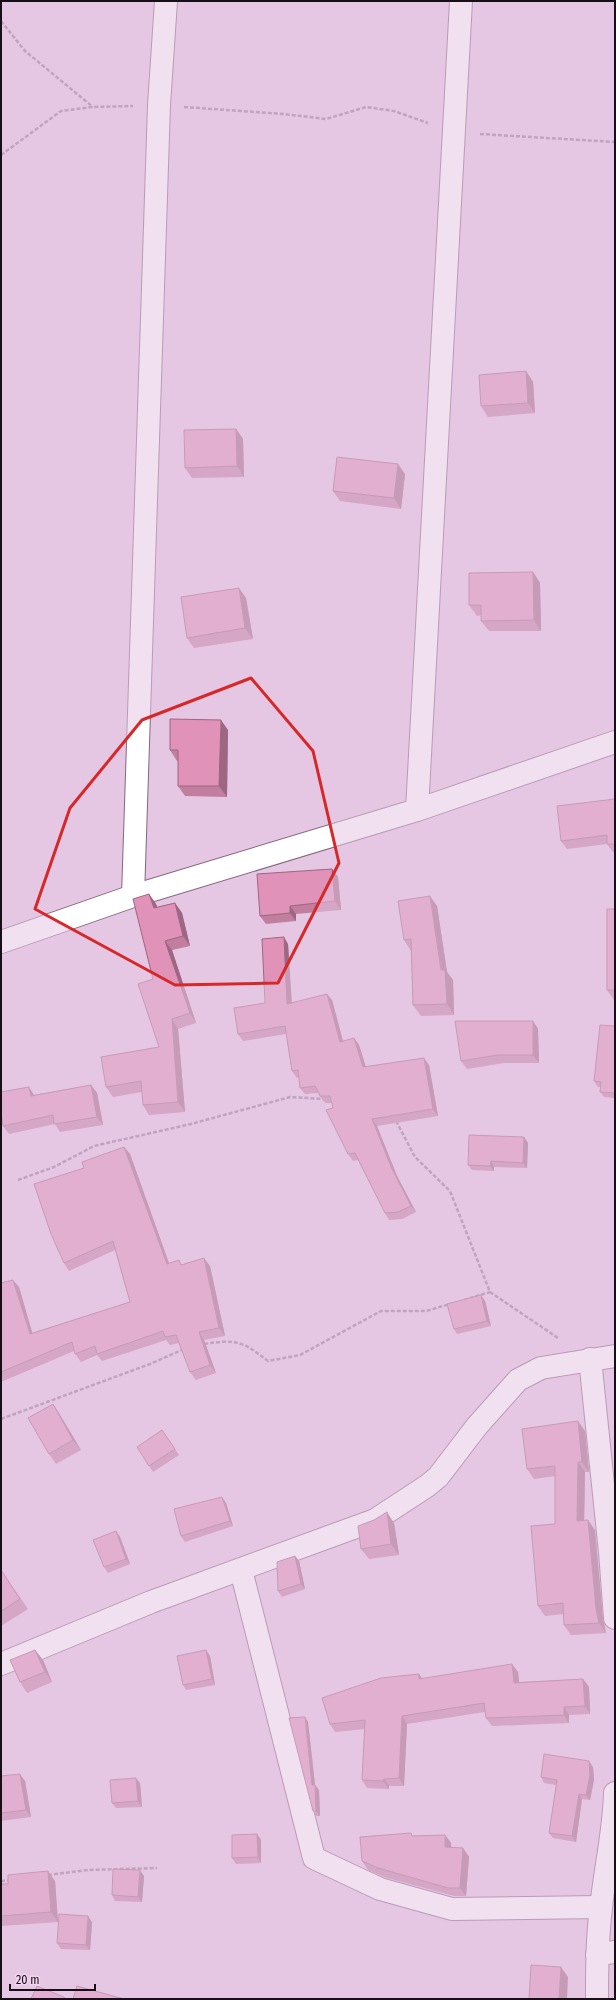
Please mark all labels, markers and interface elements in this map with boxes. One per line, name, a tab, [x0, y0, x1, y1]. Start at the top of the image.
scale bar	[10, 1966, 95, 1992]
text: 20 m	[16, 1973, 40, 1987]

